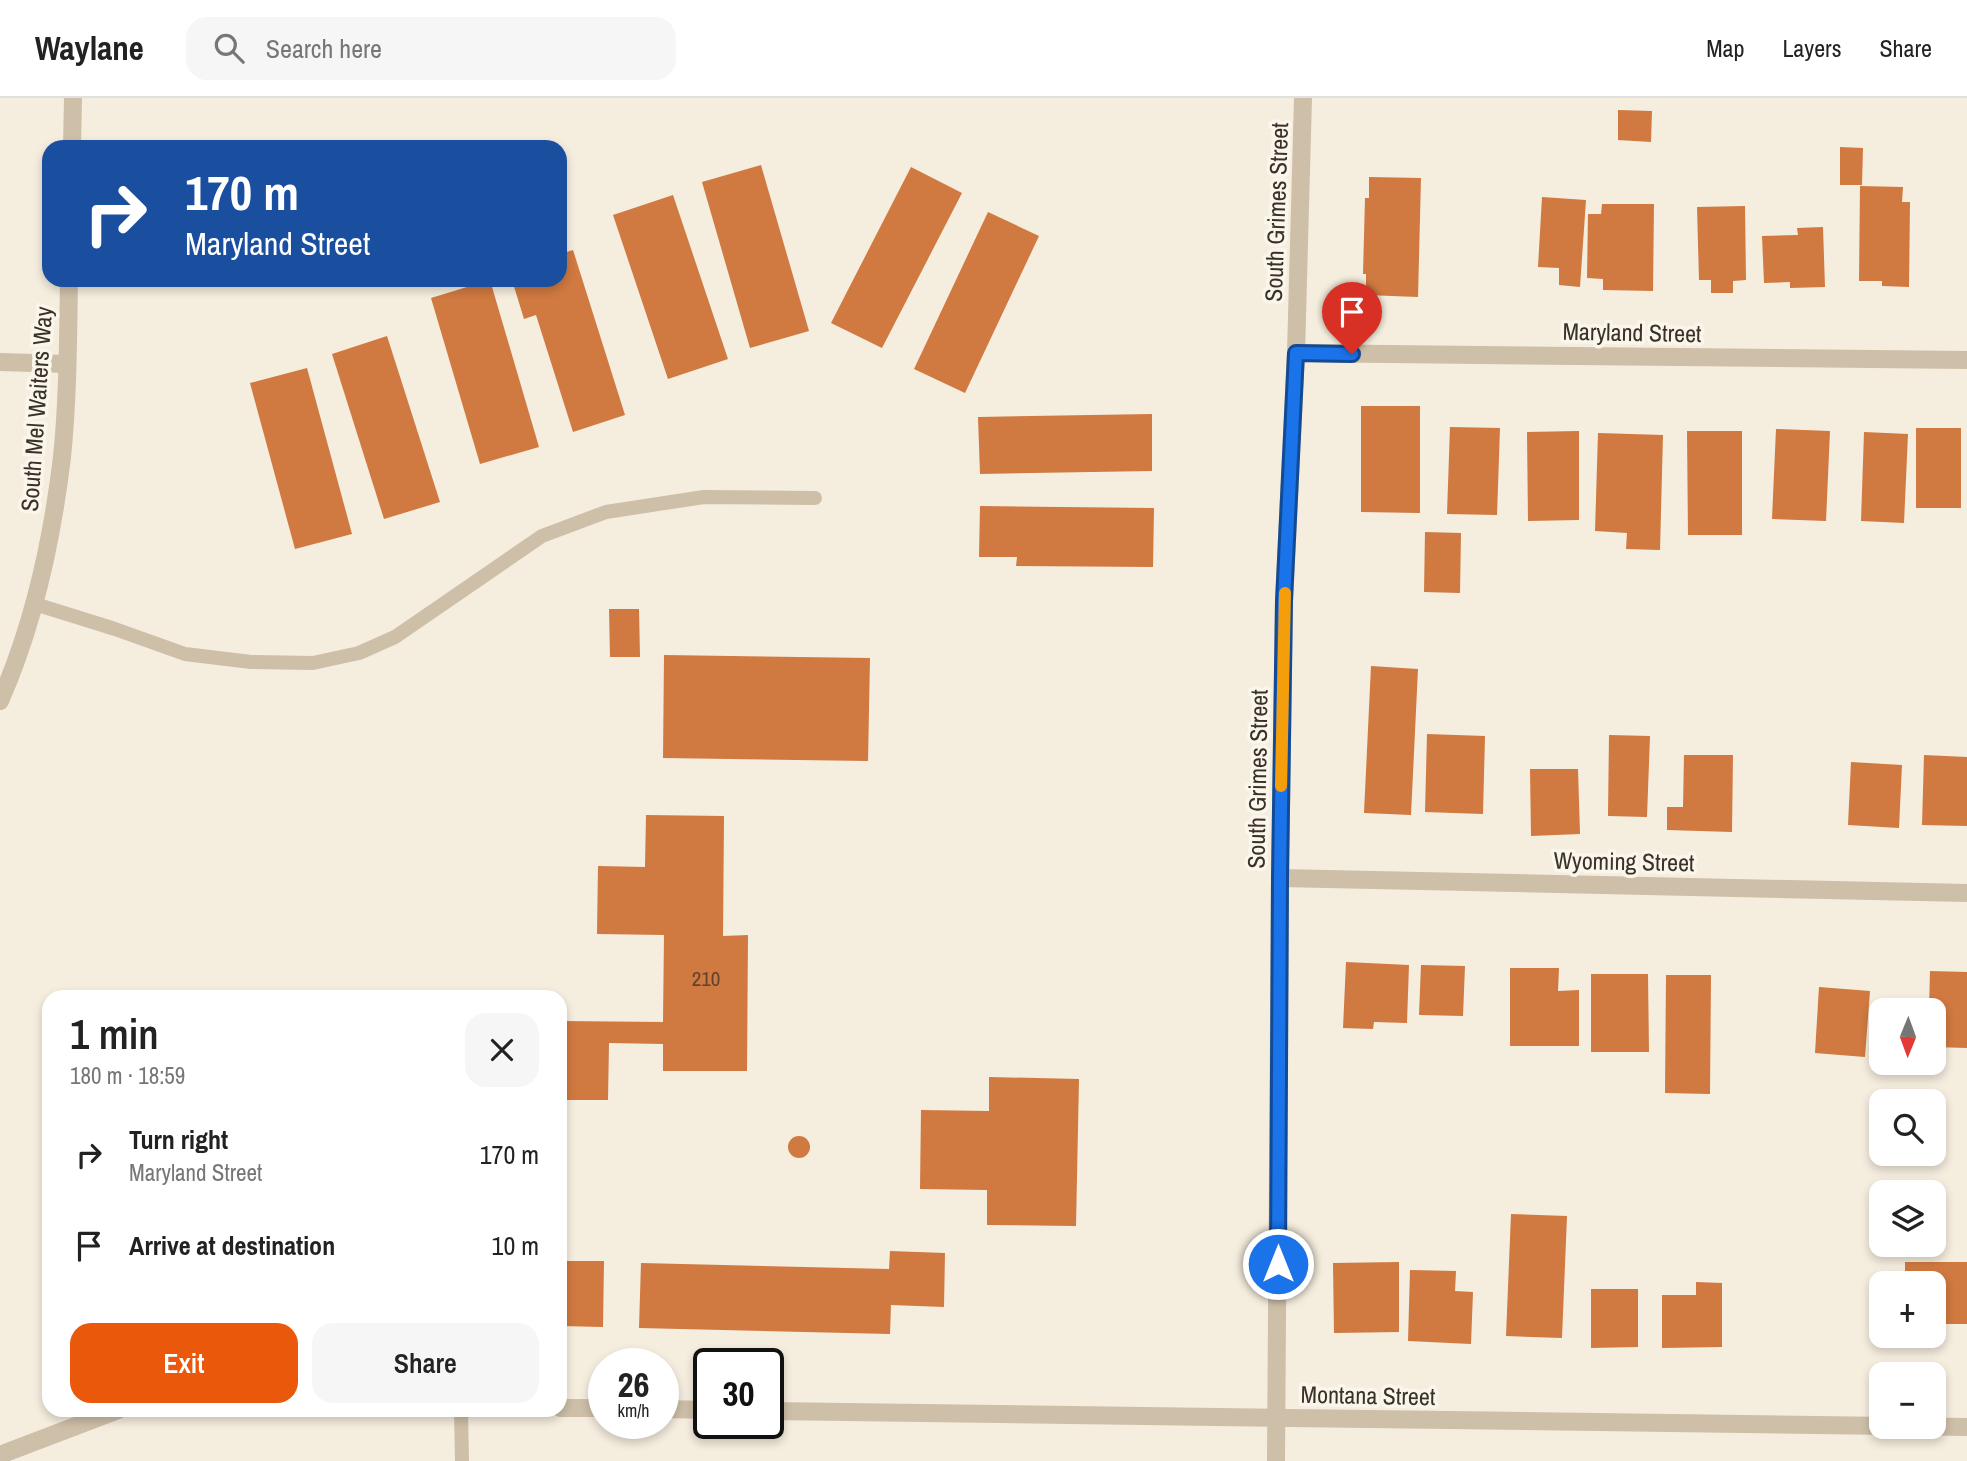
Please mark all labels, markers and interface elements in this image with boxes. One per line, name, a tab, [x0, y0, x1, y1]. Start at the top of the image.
search box	[186, 17, 676, 80]
text: Waylane	[35, 26, 144, 70]
icon: search	[210, 29, 248, 67]
text: Search here	[266, 31, 382, 66]
text: Map	[1706, 32, 1744, 64]
text: Layers	[1782, 32, 1841, 64]
text: Share	[1879, 32, 1932, 64]
street label: South Grimes Street	[1257, 121, 1295, 302]
text: 170 m	[185, 159, 299, 225]
icon: right	[70, 168, 161, 259]
text: Maryland Street	[185, 222, 370, 265]
pin	[1322, 282, 1382, 354]
icon: arrive	[1333, 293, 1371, 331]
street label: South Mel Waiters Way	[13, 305, 59, 513]
street label: Maryland Street	[1562, 315, 1702, 349]
street label: South Grimes Street	[1239, 689, 1275, 869]
street label: Wyoming Street	[1553, 844, 1695, 878]
house number: 210	[692, 964, 720, 993]
north arrow	[1869, 998, 1946, 1074]
map controls	[1869, 998, 1946, 1439]
text: 1 min	[70, 1006, 159, 1062]
button: close	[465, 1013, 539, 1087]
text: 180 m · 18:59	[70, 1060, 185, 1091]
button: search	[1869, 1089, 1946, 1166]
text: Turn right	[129, 1122, 228, 1157]
icon: right	[70, 1136, 108, 1174]
text: 170 m	[480, 1137, 539, 1172]
text: Maryland Street	[129, 1157, 262, 1188]
button: layers	[1869, 1180, 1946, 1257]
icon: arrive	[70, 1227, 108, 1265]
position arrow	[1241, 1227, 1315, 1301]
text: Arrive at destination	[129, 1228, 335, 1263]
text: 10 m	[492, 1228, 539, 1263]
button: +	[1869, 1271, 1946, 1348]
button: Exit	[70, 1323, 298, 1403]
button: Share	[312, 1323, 539, 1403]
speed limit sign: 30	[693, 1348, 784, 1439]
text: 26	[618, 1361, 649, 1408]
button: −	[1869, 1362, 1946, 1439]
street label: Montana Street	[1300, 1378, 1436, 1412]
text: km/h	[618, 1398, 650, 1423]

